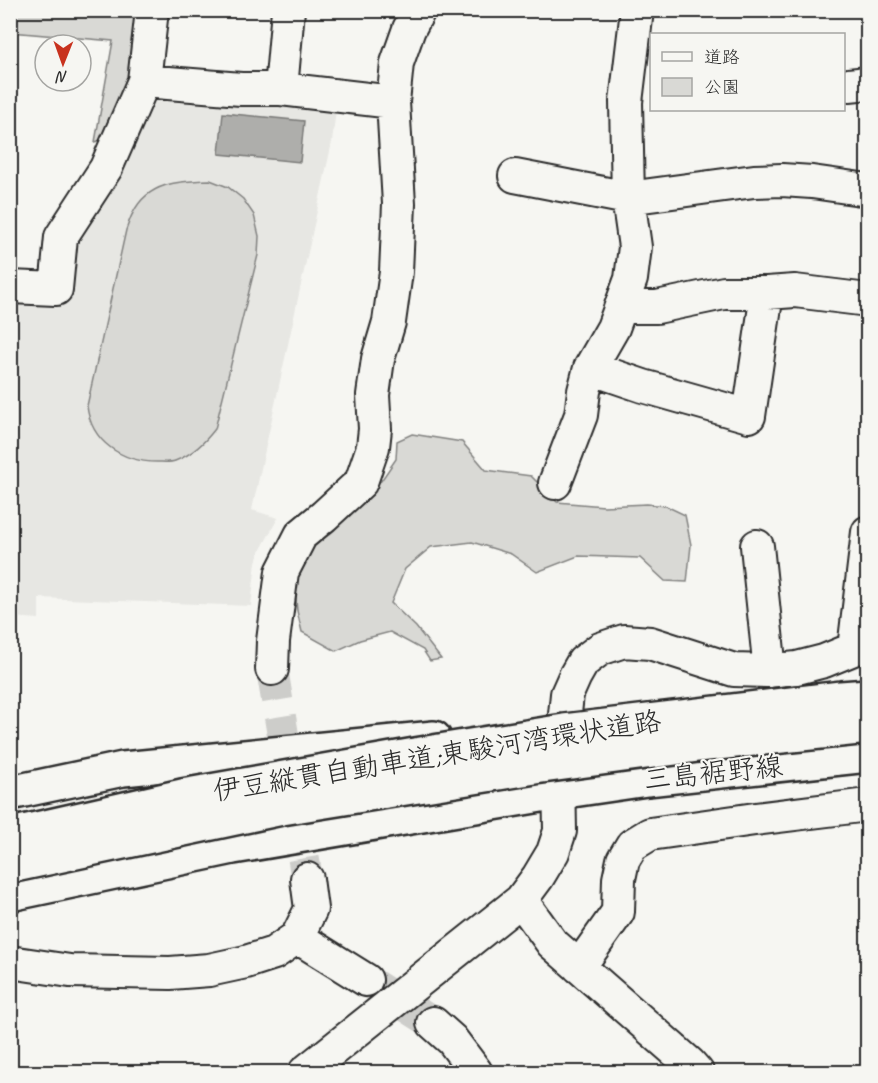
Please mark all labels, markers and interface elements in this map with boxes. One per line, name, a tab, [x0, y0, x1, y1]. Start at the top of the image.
north arrow	[33, 33, 93, 93]
legend	[650, 33, 845, 111]
text: 道路	[704, 46, 740, 68]
text: N	[55, 67, 68, 87]
text: 公園	[704, 76, 740, 98]
street label: 伊豆縦貫自動車道;東駿河湾環状道路	[210, 703, 664, 808]
street label: 三島裾野線	[642, 748, 785, 797]

